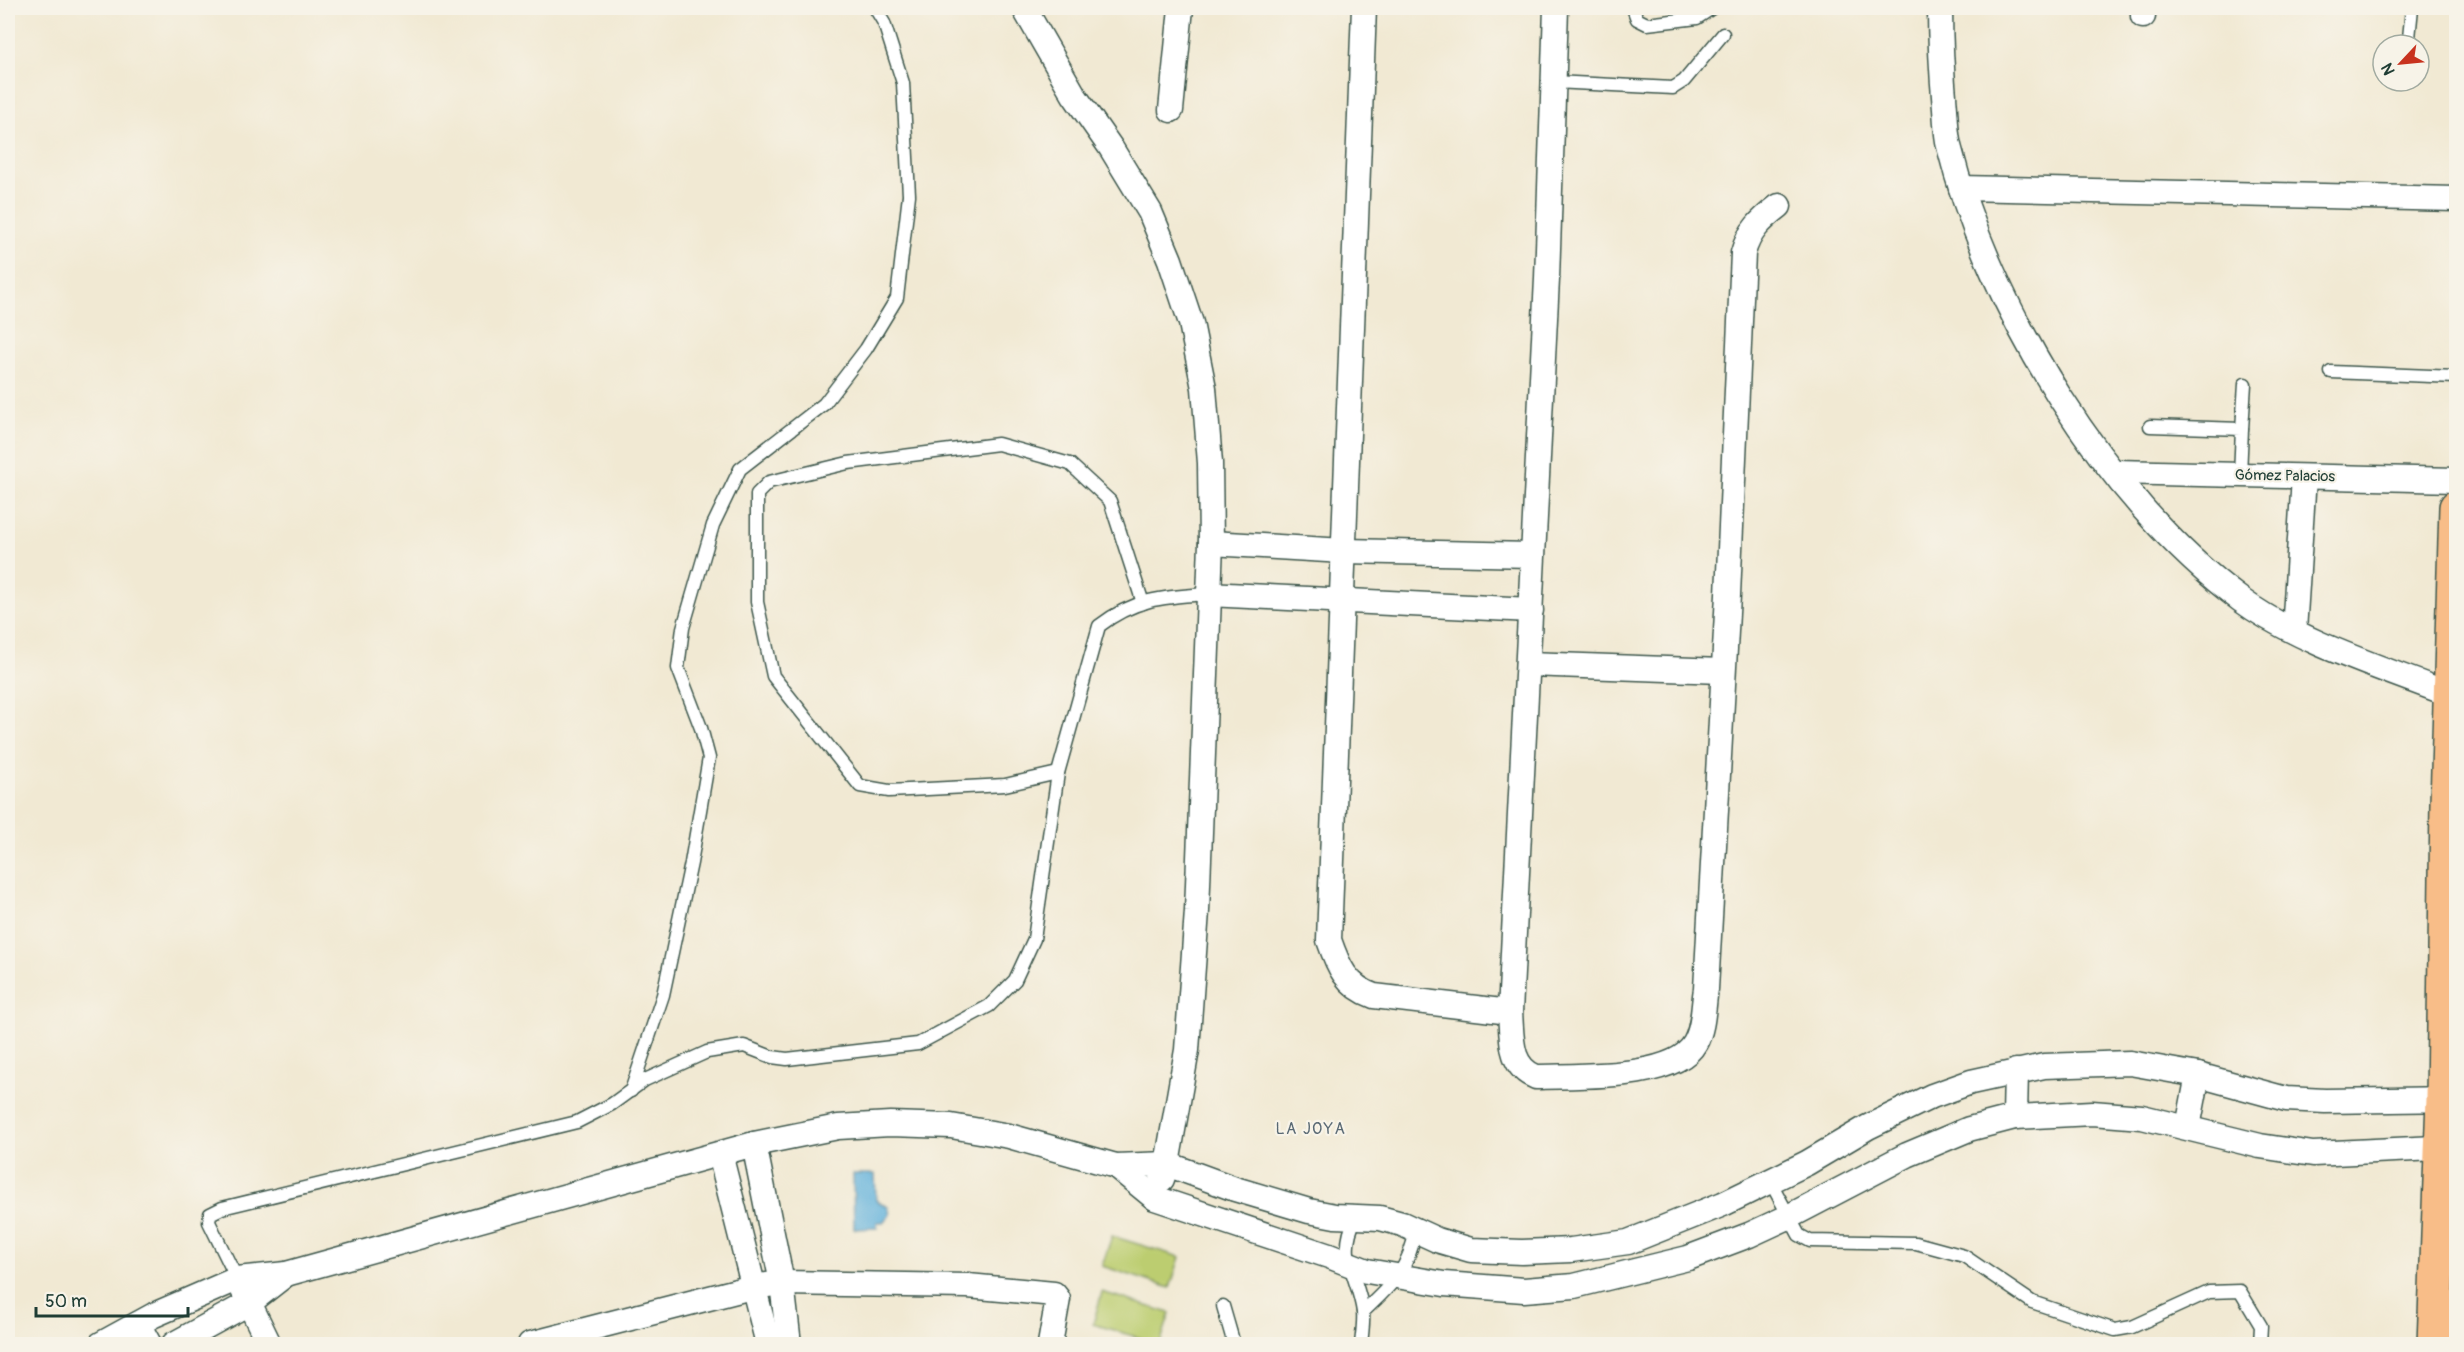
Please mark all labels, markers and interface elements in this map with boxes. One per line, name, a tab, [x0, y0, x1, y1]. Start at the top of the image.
north arrow	[2371, 33, 2431, 93]
text: N	[2377, 60, 2400, 78]
street label: Gómez Palacios	[2235, 466, 2336, 486]
district label: LA JOYA	[1276, 1119, 1346, 1139]
scale bar	[36, 1280, 188, 1318]
text: 50 m	[45, 1290, 87, 1313]

